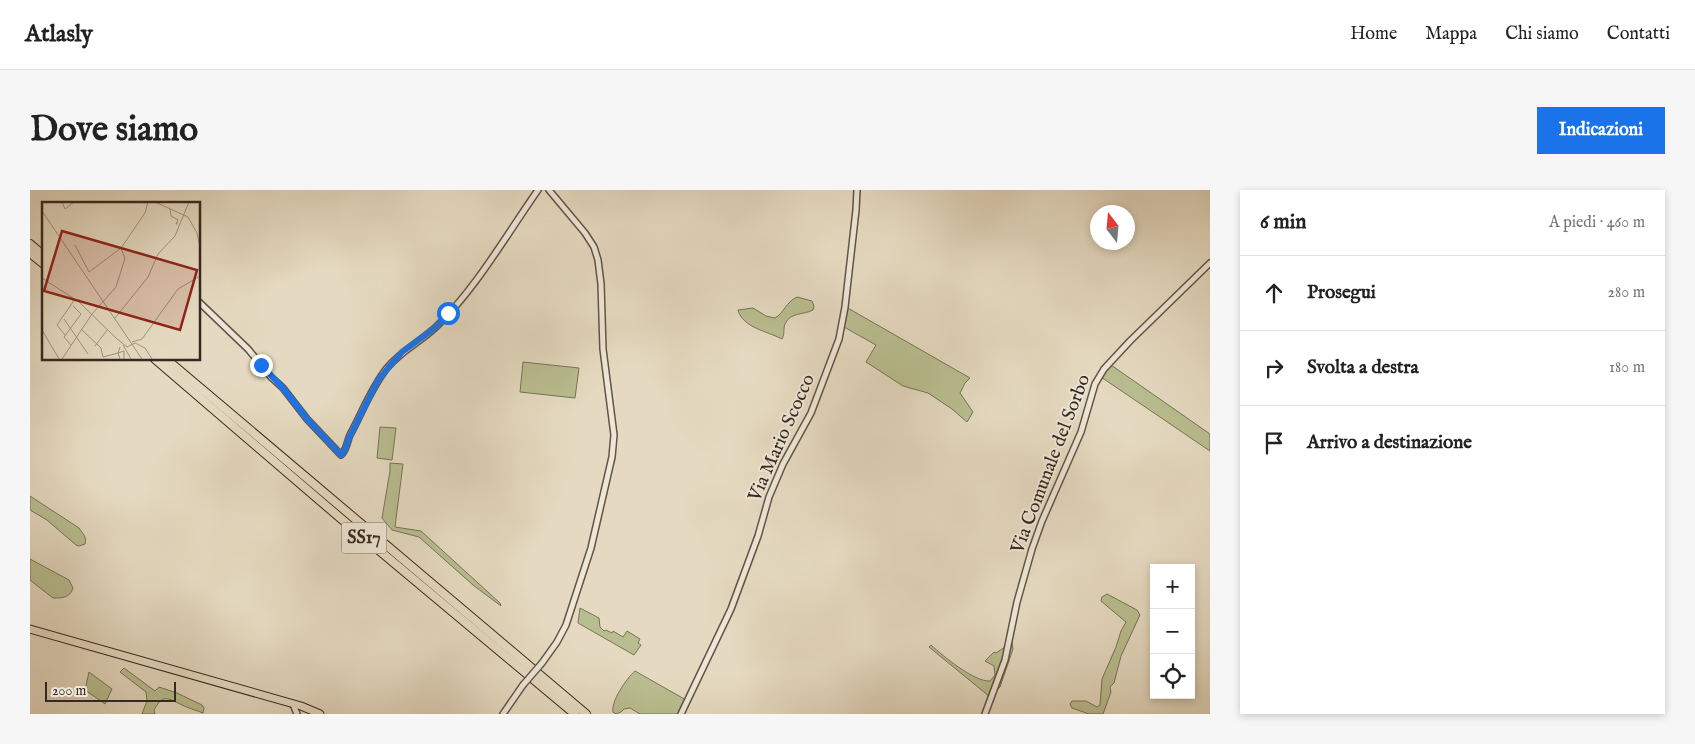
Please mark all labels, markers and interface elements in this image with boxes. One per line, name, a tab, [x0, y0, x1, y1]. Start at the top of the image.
text: Atlasly	[25, 19, 93, 50]
text: Home	[1350, 23, 1397, 46]
text: Mappa	[1425, 23, 1477, 46]
text: Chi siamo	[1505, 23, 1579, 46]
text: Contatti	[1607, 23, 1670, 46]
button: Indicazioni	[1537, 107, 1665, 154]
text: Dove siamo	[30, 108, 198, 153]
inset map	[42, 202, 200, 360]
north arrow	[1090, 205, 1135, 250]
text: 6 min	[1260, 209, 1306, 236]
text: A piedi · 460 m	[1549, 213, 1645, 233]
icon: ahead	[1260, 279, 1288, 307]
text: Prosegui	[1307, 281, 1376, 305]
text: 280 m	[1608, 283, 1645, 303]
route start	[437, 302, 460, 325]
route end	[250, 354, 273, 377]
icon: right	[1260, 354, 1288, 382]
text: Svolta a destra	[1307, 356, 1419, 380]
text: 180 m	[1609, 358, 1645, 378]
street label: Via Mario Scocco	[743, 371, 821, 506]
street label: Via Comunale del Sorbo	[1005, 371, 1096, 558]
icon: arrive	[1260, 429, 1288, 457]
text: Arrivo a destinazione	[1307, 431, 1472, 455]
road number: SS17	[342, 522, 386, 553]
map controls	[1150, 564, 1195, 699]
button: +	[1150, 564, 1195, 609]
button: −	[1150, 609, 1195, 654]
button: locate	[1150, 654, 1195, 699]
scale bar	[45, 679, 176, 702]
text: 200 m	[52, 682, 86, 700]

